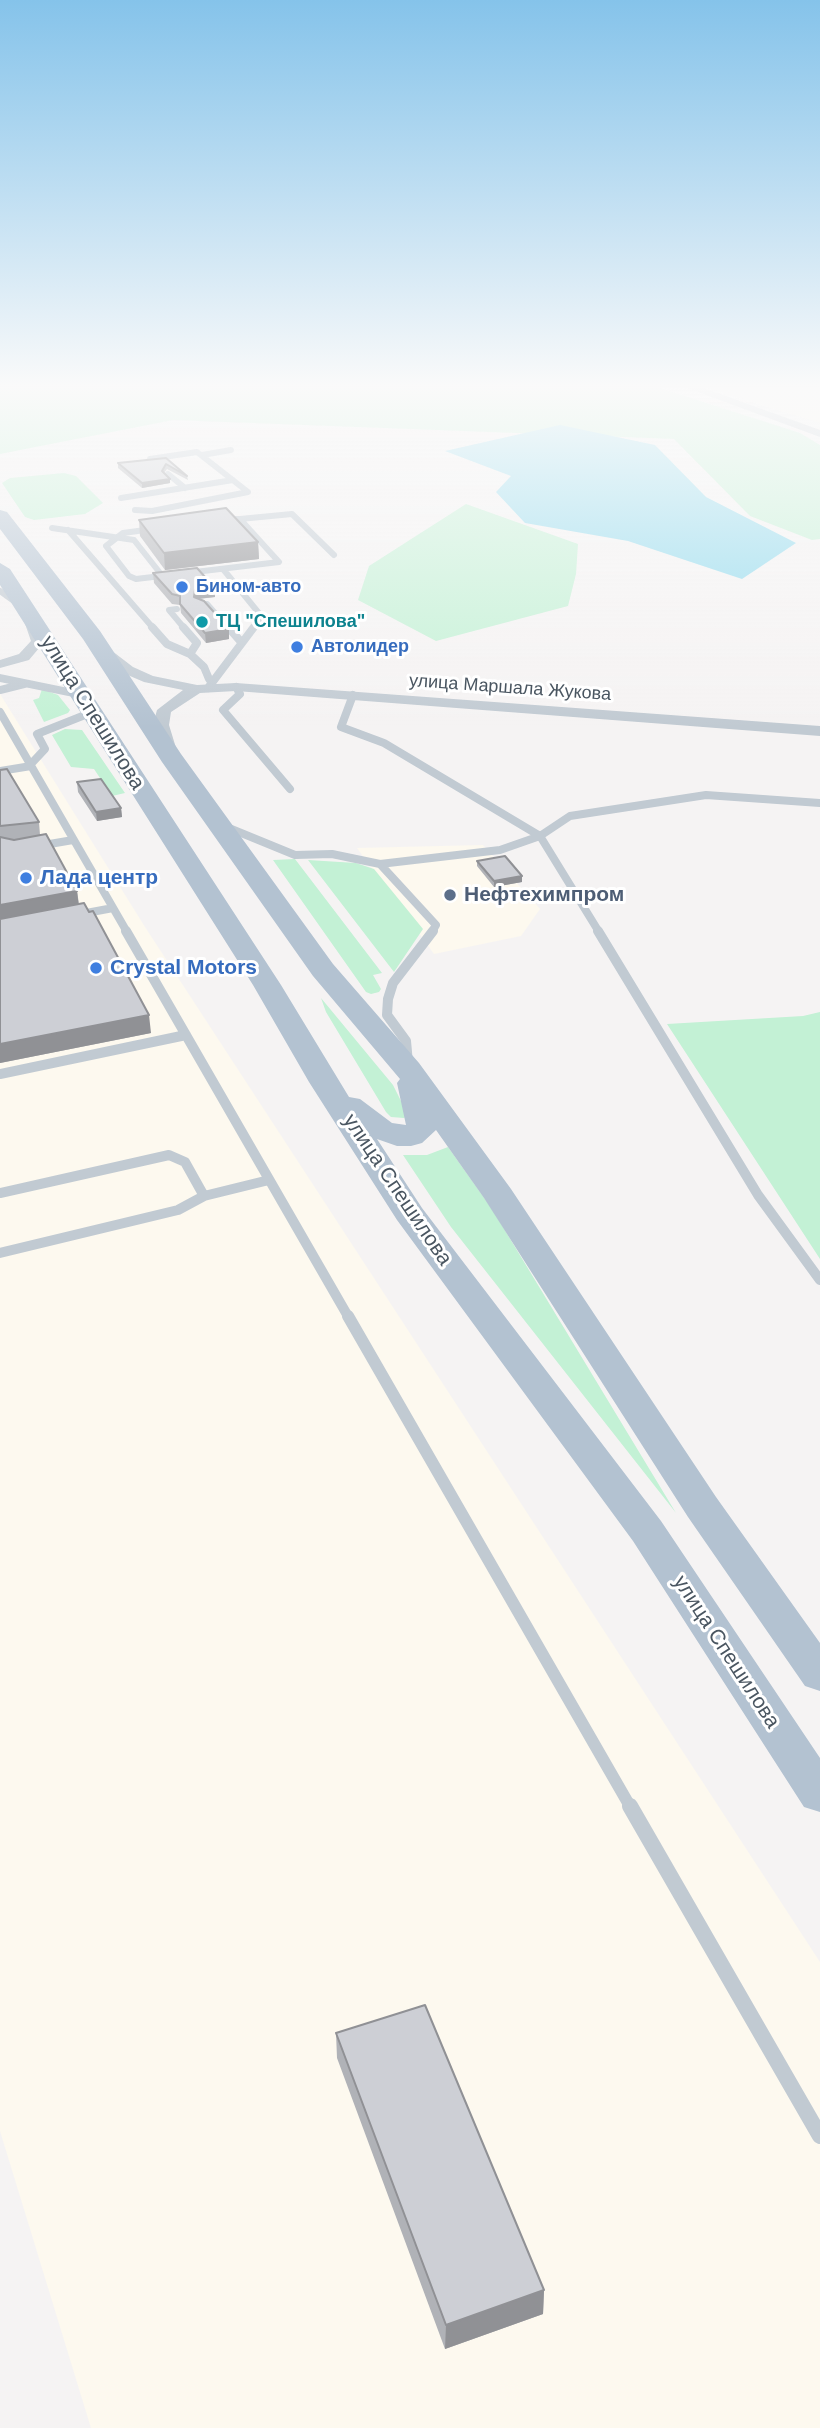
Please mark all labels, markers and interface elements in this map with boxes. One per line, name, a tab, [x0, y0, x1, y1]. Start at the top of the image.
place label: Бином-авто	[196, 576, 301, 598]
marker: Бином-авто	[174, 579, 190, 595]
place label: ТЦ "Спешилова"	[216, 611, 365, 633]
marker: ТЦ "Спешилова"	[194, 614, 210, 630]
street label: улица Спешилова	[34, 631, 150, 795]
place label: Автолидер	[311, 636, 409, 658]
marker: Автолидер	[289, 639, 305, 655]
street label: улица Маршала Жукова	[408, 670, 612, 706]
place label: Лада центр	[40, 865, 158, 891]
marker: Лада центр	[18, 870, 34, 886]
place label: Нефтехимпром	[464, 882, 624, 908]
marker: Нефтехимпром	[442, 887, 458, 903]
place label: Crystal Motors	[110, 955, 257, 981]
marker: Crystal Motors	[88, 960, 104, 976]
street label: улица Спешилова	[337, 1110, 457, 1270]
street label: улица Спешилова	[667, 1571, 785, 1733]

